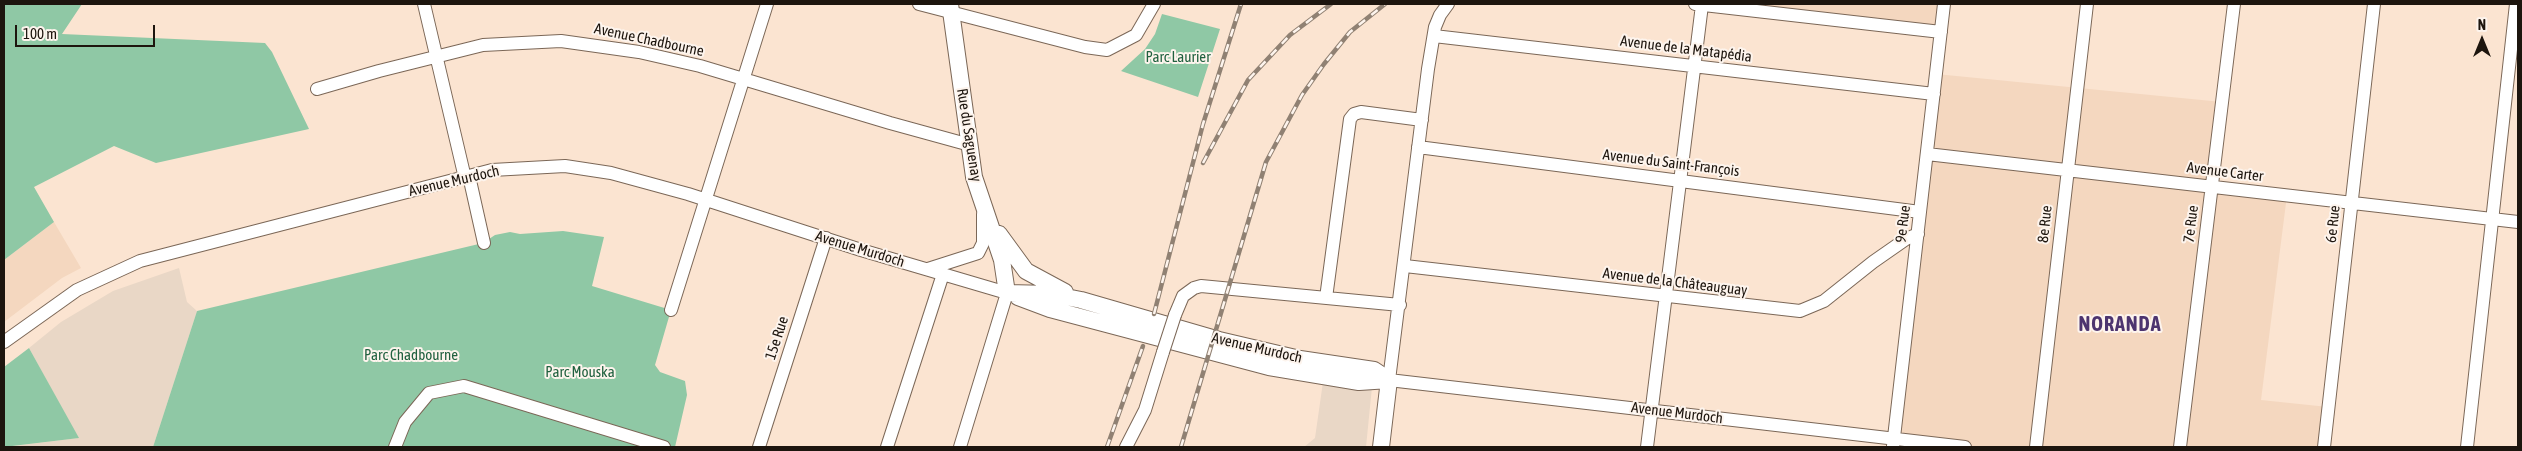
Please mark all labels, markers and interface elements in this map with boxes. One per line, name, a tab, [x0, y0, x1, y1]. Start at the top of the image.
scale bar	[18, 15, 158, 47]
north arrow	[2457, 15, 2507, 65]
text: N	[2478, 17, 2486, 33]
street label: Avenue Chadbourne	[593, 20, 705, 60]
text: 100 m	[23, 25, 57, 42]
street label: Avenue de la Matapédia	[1619, 32, 1753, 66]
park label: Parc Laurier	[1145, 48, 1211, 66]
street label: Rue du Saguenay	[953, 87, 985, 183]
street label: Avenue du Saint-François	[1602, 146, 1740, 180]
street label: Avenue Carter	[2186, 158, 2264, 186]
street label: Avenue Murdoch	[407, 162, 501, 200]
street label: 9e Rue	[1892, 204, 1914, 244]
street label: 8e Rue	[2034, 204, 2056, 244]
street label: 7e Rue	[2180, 204, 2202, 244]
street label: 6e Rue	[2322, 204, 2344, 244]
street label: Avenue Murdoch	[813, 227, 907, 271]
street label: Avenue de la Châteauguay	[1602, 264, 1748, 300]
district label: NORANDA	[2078, 313, 2162, 337]
street label: 15e Rue	[762, 314, 792, 362]
street label: Avenue Murdoch	[1210, 329, 1304, 367]
park label: Parc Chadbourne	[364, 346, 458, 364]
park label: Parc Mouska	[545, 363, 615, 381]
street label: Avenue Murdoch	[1630, 398, 1724, 428]

